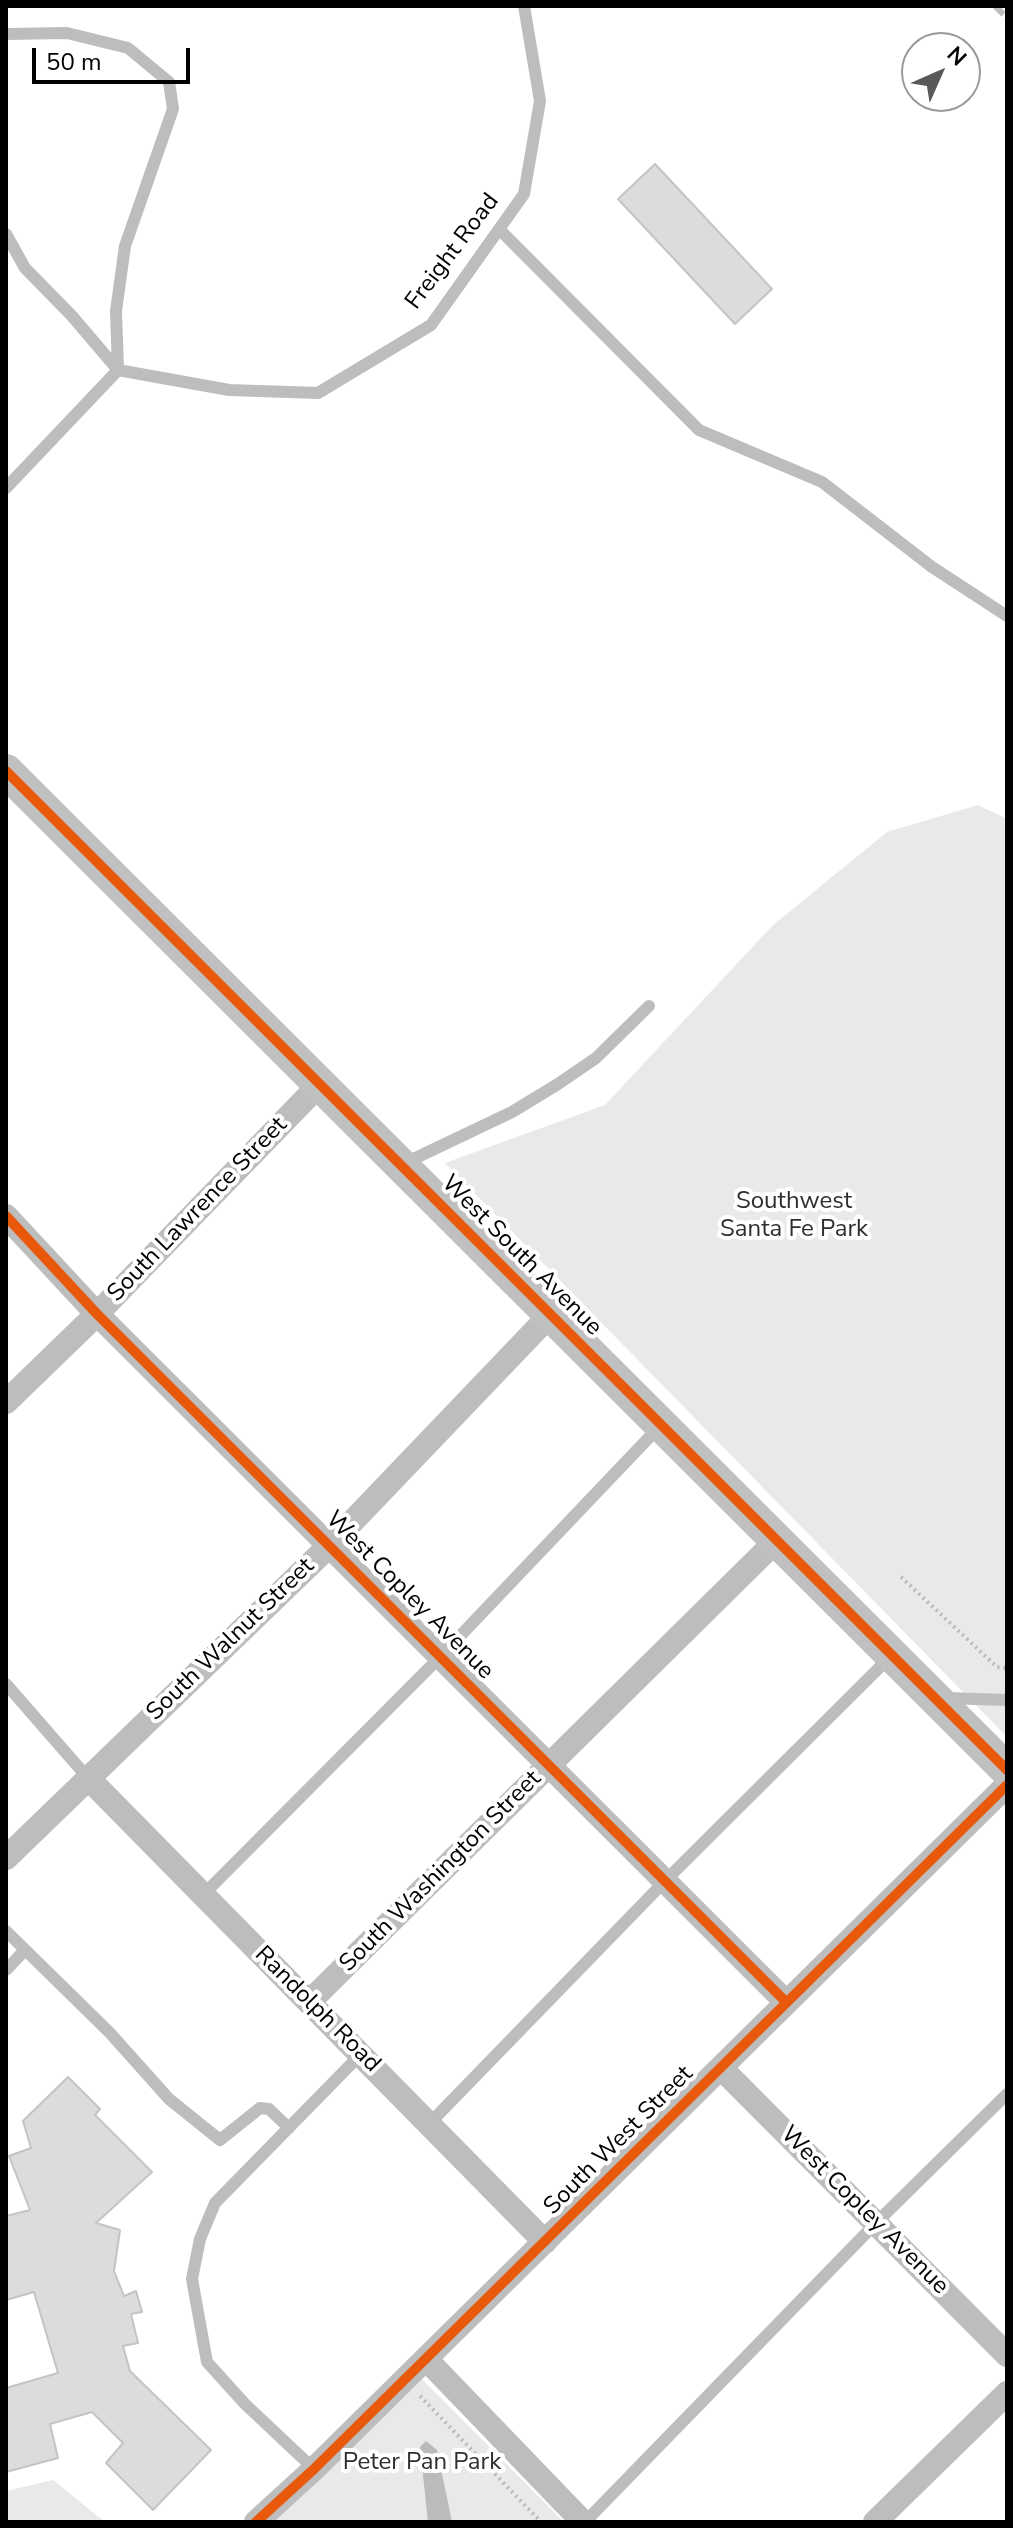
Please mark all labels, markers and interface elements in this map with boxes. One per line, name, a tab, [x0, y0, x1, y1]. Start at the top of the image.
scale bar	[36, 32, 194, 82]
north arrow	[901, 32, 981, 112]
text: N	[940, 40, 973, 73]
text: 50 m	[46, 46, 102, 78]
street label: Freight Road	[400, 188, 506, 316]
street label: South Lawrence Street	[102, 1112, 294, 1308]
street label: West South Avenue	[435, 1170, 607, 1342]
park label: Southwest Santa Fe Park	[720, 1188, 868, 1244]
street label: West Copley Avenue	[319, 1506, 499, 1686]
street label: South Walnut Street	[141, 1553, 321, 1727]
street label: South Washington Street	[334, 1765, 548, 1979]
street label: Randolph Road	[248, 1941, 386, 2079]
street label: South West Street	[538, 2060, 700, 2222]
street label: West Copley Avenue	[774, 2121, 954, 2301]
park label: Peter Pan Park	[343, 2449, 501, 2477]

